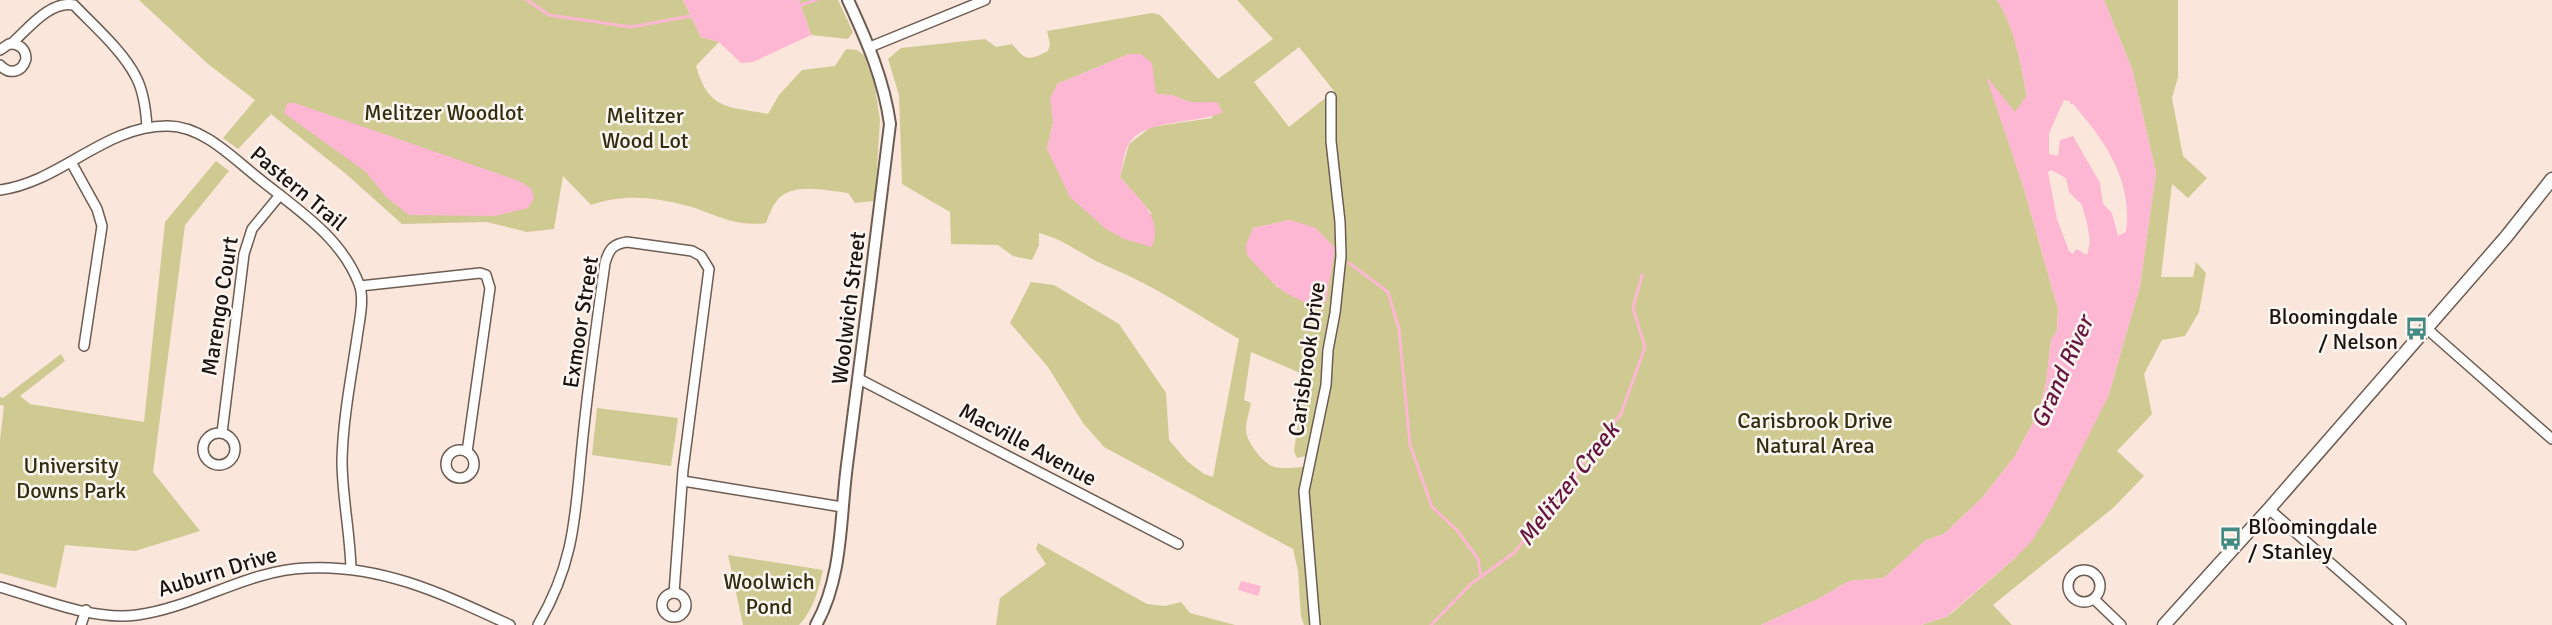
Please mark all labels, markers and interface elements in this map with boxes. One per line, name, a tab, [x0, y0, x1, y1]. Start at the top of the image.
park label: Melitzer Woodlot	[364, 99, 524, 126]
park label: Melitzer Wood Lot	[601, 102, 689, 154]
street label: Pastern Trail	[245, 140, 352, 237]
street label: Woolwich Street	[826, 230, 871, 386]
street label: Marengo Court	[195, 234, 244, 378]
street label: Exmoor Street	[557, 254, 604, 390]
street label: Carisbrook Drive	[1282, 280, 1331, 438]
place label: Bloomingdale / Nelson	[2268, 303, 2398, 355]
water label: Grand River	[2024, 308, 2101, 433]
bus stop icon: Bloomingdale / Nelson	[2403, 316, 2429, 342]
street label: Macville Avenue	[954, 397, 1101, 492]
park label: Carisbrook Drive Natural Area	[1737, 407, 1893, 459]
water label: Melitzer Creek	[1510, 415, 1627, 552]
park label: University Downs Park	[16, 452, 126, 504]
place label: Bloomingdale / Stanley	[2248, 513, 2378, 565]
bus stop icon: Bloomingdale / Stanley	[2217, 526, 2243, 552]
street label: Auburn Drive	[154, 541, 280, 602]
park label: Woolwich Pond	[723, 568, 815, 620]

